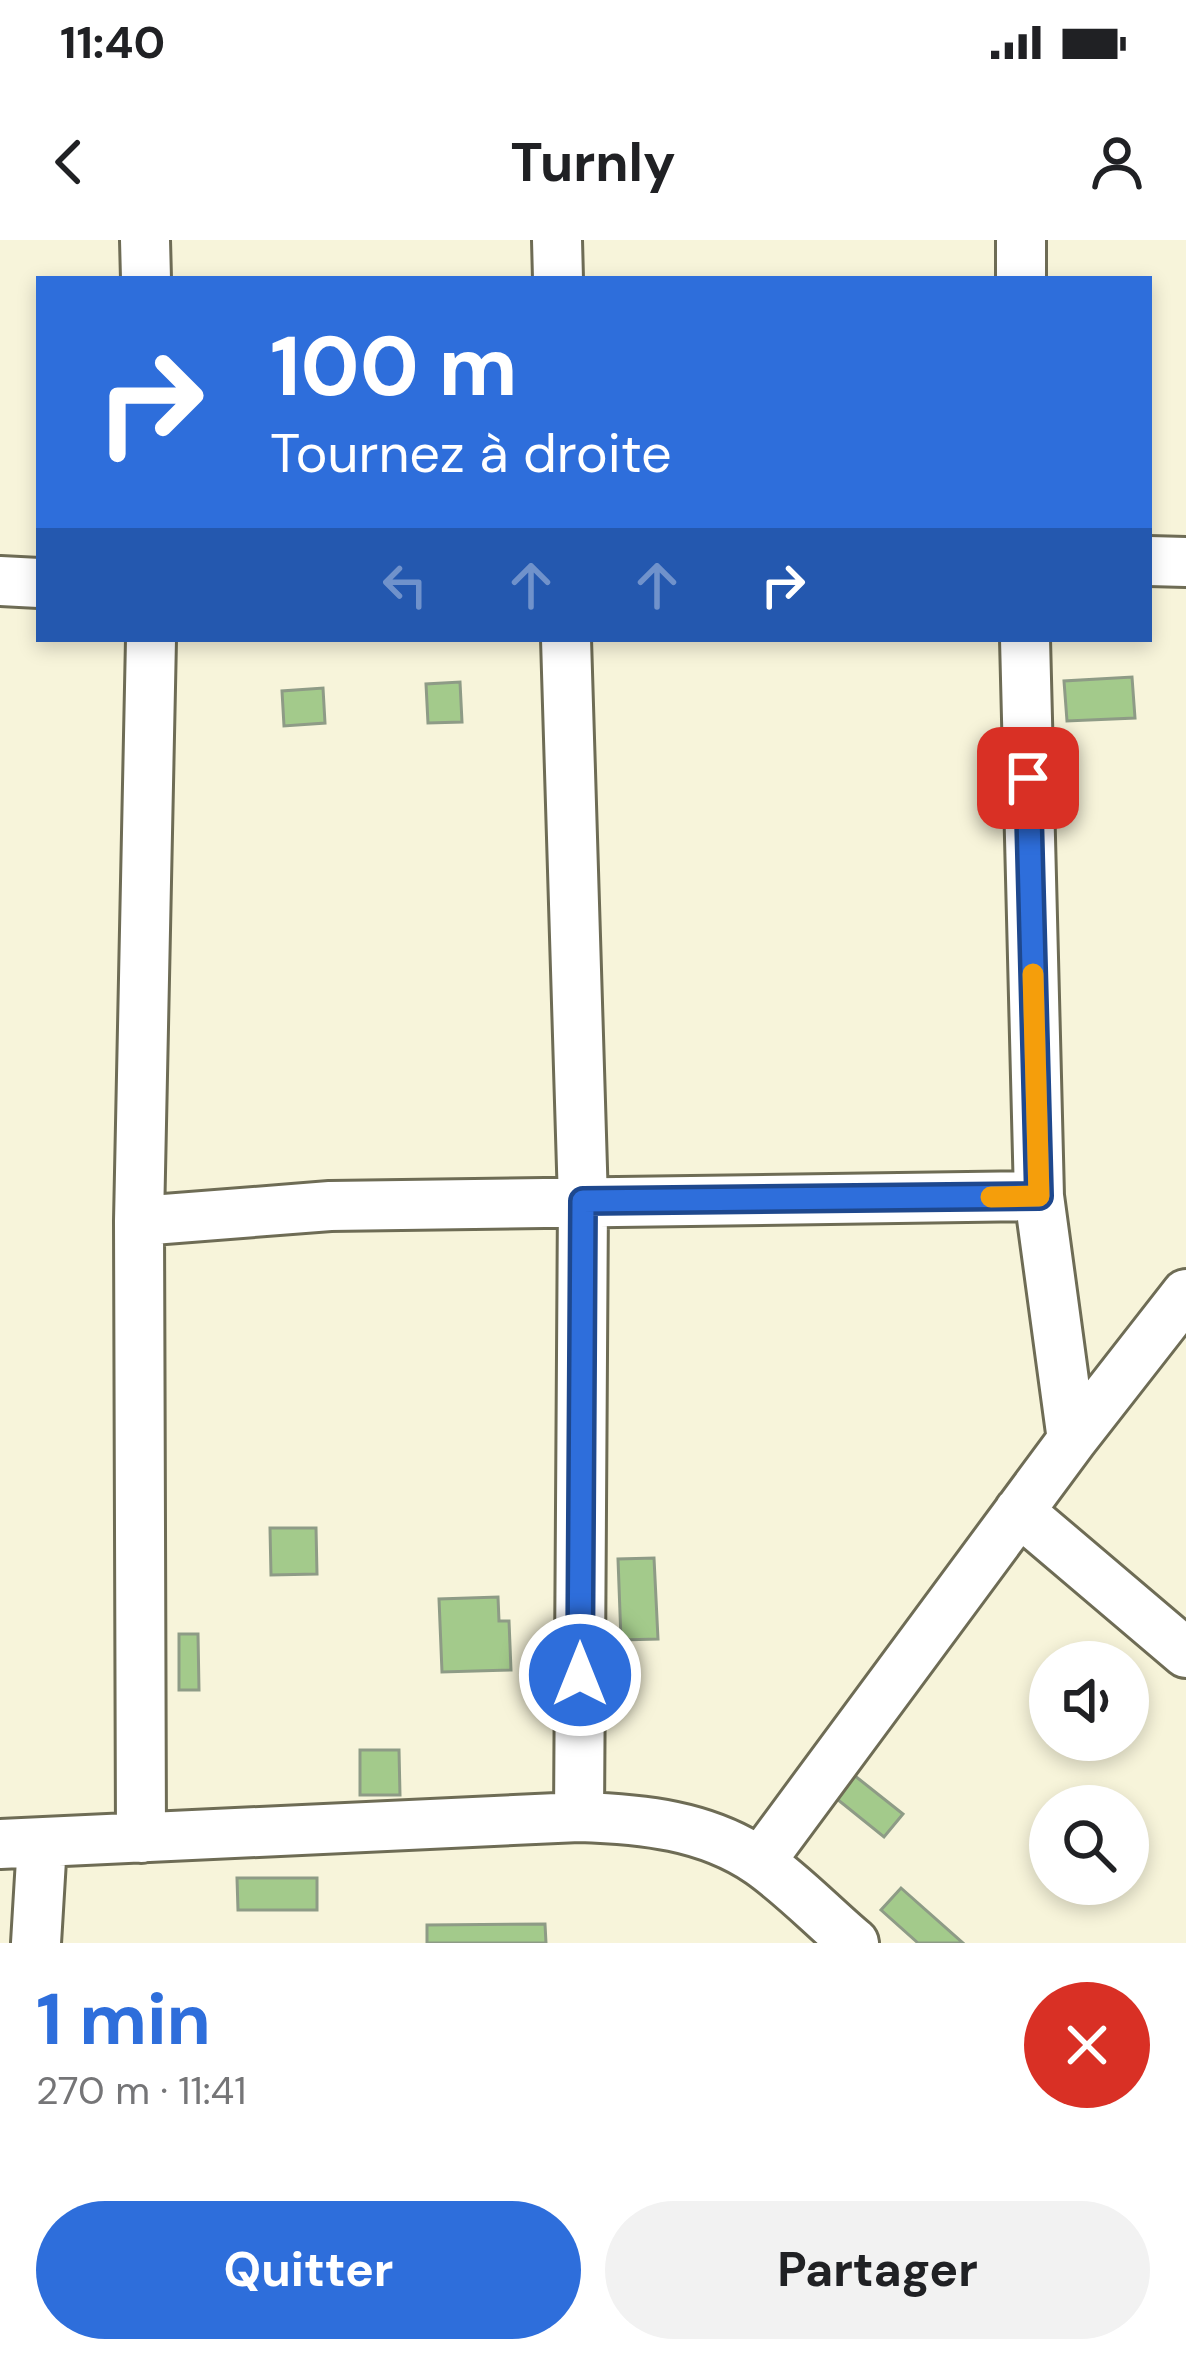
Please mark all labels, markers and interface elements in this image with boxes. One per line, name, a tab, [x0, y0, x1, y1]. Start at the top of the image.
text: 11:40	[60, 13, 165, 72]
text: Turnly	[510, 127, 676, 198]
icon: back	[36, 129, 102, 195]
icon: person	[1084, 129, 1150, 195]
text: 100 m	[270, 312, 518, 421]
icon: right	[72, 324, 228, 480]
text: Tournez à droite	[270, 418, 672, 489]
icon: left	[372, 552, 438, 618]
icon: ahead	[498, 552, 564, 618]
icon: ahead	[624, 552, 690, 618]
icon: right	[750, 552, 816, 618]
pin	[977, 727, 1079, 829]
icon: arrive	[995, 745, 1061, 811]
position arrow	[517, 1612, 643, 1738]
map controls	[1029, 1641, 1149, 1905]
button: sound	[1029, 1641, 1149, 1761]
button: search	[1029, 1785, 1149, 1905]
text: 1 min	[36, 1973, 211, 2066]
button: close	[1024, 1982, 1150, 2108]
text: 270 m · 11:41	[36, 2065, 246, 2116]
button: Quitter	[36, 2201, 581, 2339]
button: Partager	[605, 2201, 1150, 2339]

